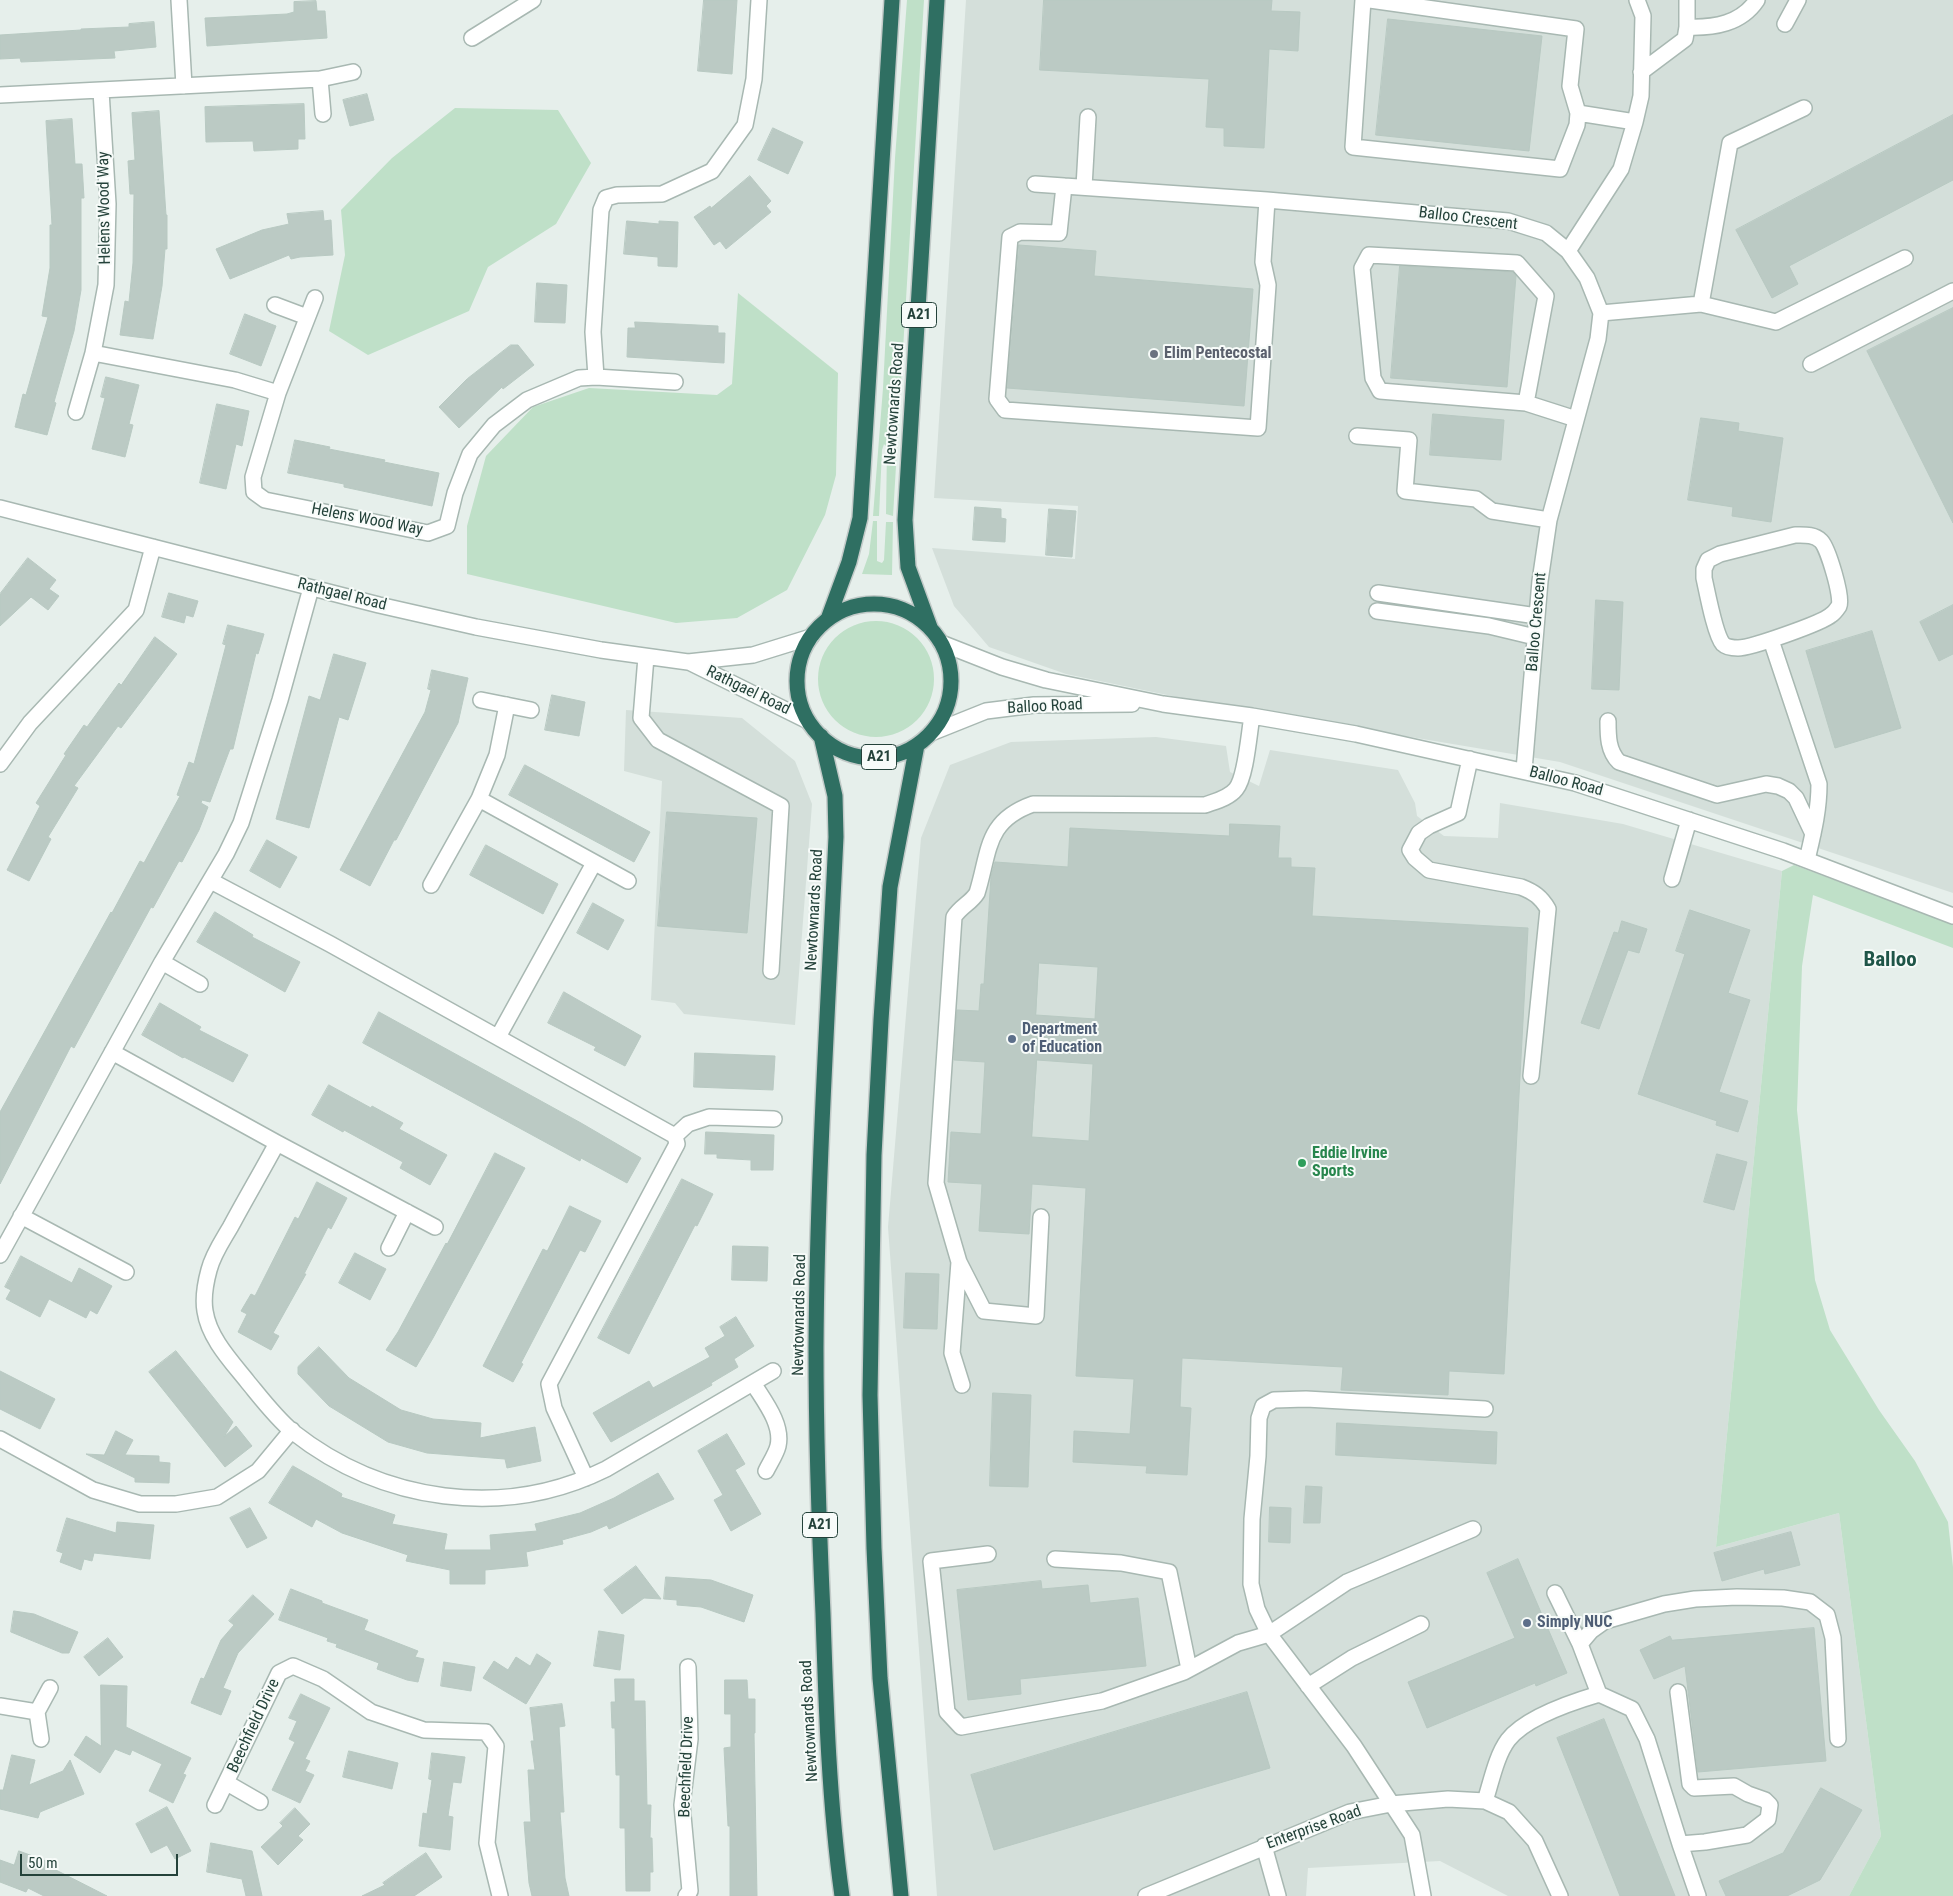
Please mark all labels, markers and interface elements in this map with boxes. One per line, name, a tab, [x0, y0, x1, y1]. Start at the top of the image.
street label: Helens Wood Way	[94, 151, 116, 265]
street label: Balloo Crescent	[1417, 203, 1519, 235]
road number: A21	[902, 302, 936, 328]
street label: Newtownards Road	[881, 342, 909, 466]
place label: Elim Pentecostal	[1164, 344, 1272, 364]
marker: Elim Pentecostal	[1148, 348, 1160, 360]
street label: Helens Wood Way	[310, 500, 424, 540]
street label: Balloo Crescent	[1523, 572, 1551, 672]
street label: Rathgael Road	[295, 575, 389, 615]
street label: Rathgael Road	[703, 662, 793, 720]
street label: Balloo Road	[1007, 695, 1083, 719]
road number: A21	[862, 744, 896, 770]
street label: Balloo Road	[1527, 763, 1605, 801]
street label: Newtownards Road	[802, 849, 828, 971]
district label: Balloo	[1863, 948, 1917, 974]
place label: Department of Education	[1022, 1020, 1102, 1058]
marker: Department of Education	[1006, 1033, 1018, 1045]
place label: Eddie Irvine Sports	[1312, 1144, 1387, 1182]
marker: Eddie Irvine Sports	[1296, 1157, 1308, 1169]
street label: Newtownards Road	[789, 1254, 811, 1376]
road number: A21	[802, 1512, 838, 1538]
place label: Simply NUC	[1537, 1613, 1612, 1633]
marker: Simply NUC	[1521, 1617, 1533, 1629]
street label: Newtownards Road	[797, 1660, 823, 1782]
street label: Beechfield Drive	[224, 1676, 284, 1776]
street label: Beechfield Drive	[676, 1716, 698, 1818]
street label: Enterprise Road	[1264, 1802, 1364, 1854]
scale bar	[22, 1844, 180, 1876]
text: 50 m	[28, 1854, 58, 1872]

